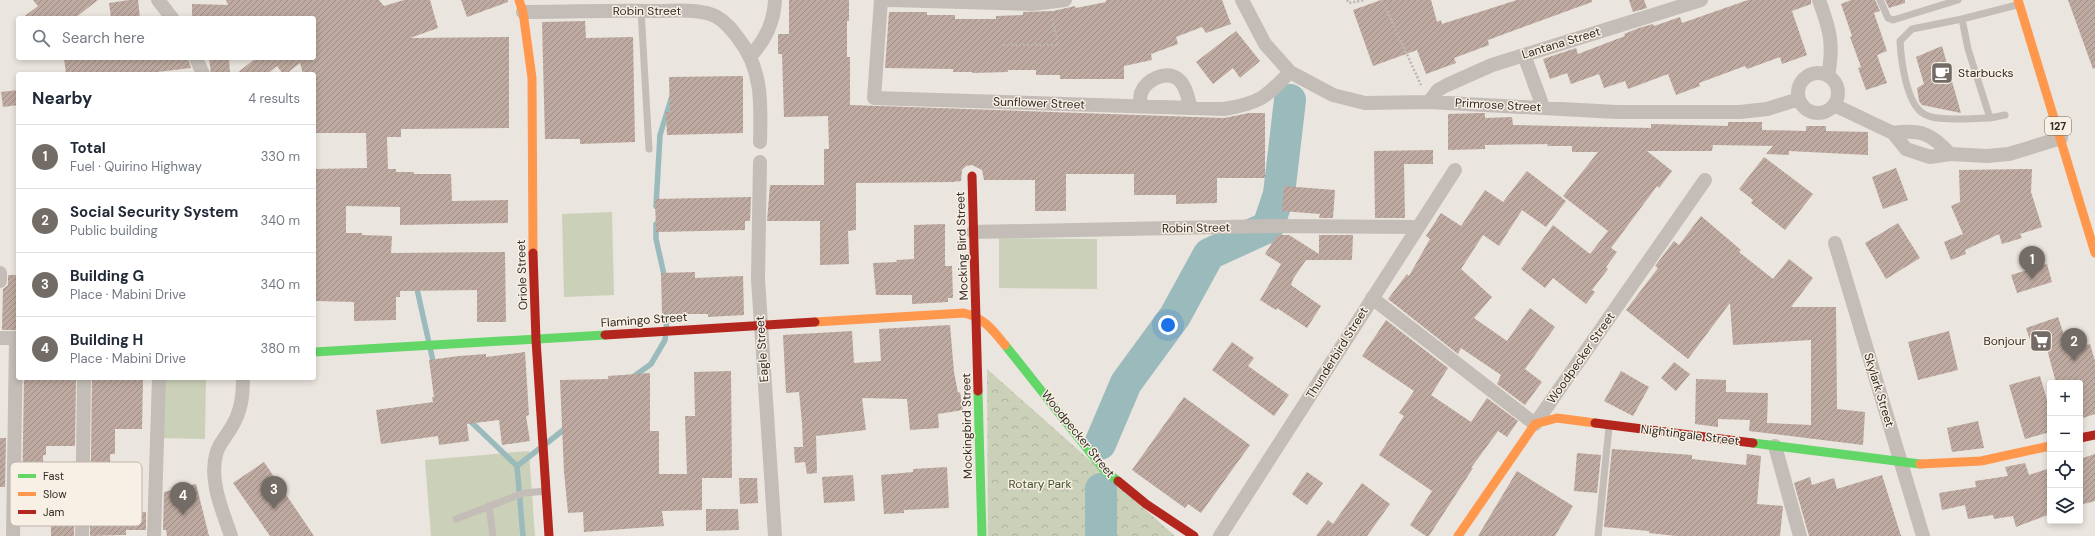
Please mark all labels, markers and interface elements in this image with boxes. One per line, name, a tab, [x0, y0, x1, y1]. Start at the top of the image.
street label: Robin Street	[613, 3, 681, 19]
search box	[16, 16, 316, 60]
street label: Lantana Street	[1520, 23, 1603, 63]
icon: search	[30, 27, 52, 49]
text: Search here	[62, 28, 145, 48]
cafe icon: Starbucks	[1929, 60, 1955, 86]
place label: Starbucks	[1958, 65, 2014, 81]
text: Nearby	[32, 87, 92, 109]
text: 4 results	[248, 90, 300, 107]
street label: Sunflower Street	[993, 93, 1085, 113]
street label: Primrose Street	[1454, 95, 1542, 115]
road number: 127	[2045, 117, 2071, 135]
text: Total	[70, 138, 106, 158]
text: 1	[43, 148, 47, 165]
text: 330 m	[261, 148, 300, 165]
text: Fuel · Quirino Highway	[70, 158, 202, 175]
street label: Mocking Bird Street	[952, 191, 972, 301]
text: Social Security System	[70, 202, 238, 222]
text: 2	[41, 212, 49, 229]
text: 340 m	[260, 212, 300, 229]
street label: Robin Street	[1162, 219, 1231, 237]
text: Public building	[70, 222, 158, 239]
street label: Oriole Street	[513, 239, 531, 310]
pin: 1	[2019, 246, 2045, 279]
text: Building G	[70, 266, 144, 286]
text: 3	[41, 276, 49, 293]
text: 340 m	[260, 276, 300, 293]
text: Place · Mabini Drive	[70, 286, 186, 303]
street label: Thunderbird Street	[1302, 304, 1372, 402]
street label: Flamingo Street	[600, 309, 688, 331]
street label: Woodpecker Street	[1543, 309, 1619, 407]
street label: Eagle Street	[752, 315, 772, 383]
your location	[1158, 315, 1178, 335]
supermarket icon: Bonjour	[2028, 328, 2054, 354]
pin: 2	[2061, 328, 2087, 361]
text: Building H	[70, 330, 143, 350]
place label: Bonjour	[1983, 333, 2027, 349]
text: 4	[41, 340, 49, 357]
text: 380 m	[260, 340, 300, 357]
text: Place · Mabini Drive	[70, 350, 186, 367]
street label: Skylark Street	[1860, 351, 1898, 429]
street label: Mockingbird Street	[958, 373, 976, 479]
map controls	[2047, 380, 2083, 524]
button: +	[2047, 380, 2083, 416]
street label: Woodpecker Street	[1038, 387, 1118, 481]
button: −	[2047, 416, 2083, 452]
street label: Nightingale Street	[1640, 421, 1740, 449]
button: locate	[2047, 452, 2083, 488]
legend	[10, 462, 142, 526]
text: Fast	[43, 469, 64, 483]
pin: 3	[261, 476, 287, 509]
park label: Rotary Park	[1009, 476, 1071, 492]
pin: 4	[170, 482, 196, 515]
text: Slow	[43, 487, 67, 501]
button: layers	[2047, 488, 2083, 524]
text: Jam	[43, 505, 64, 519]

